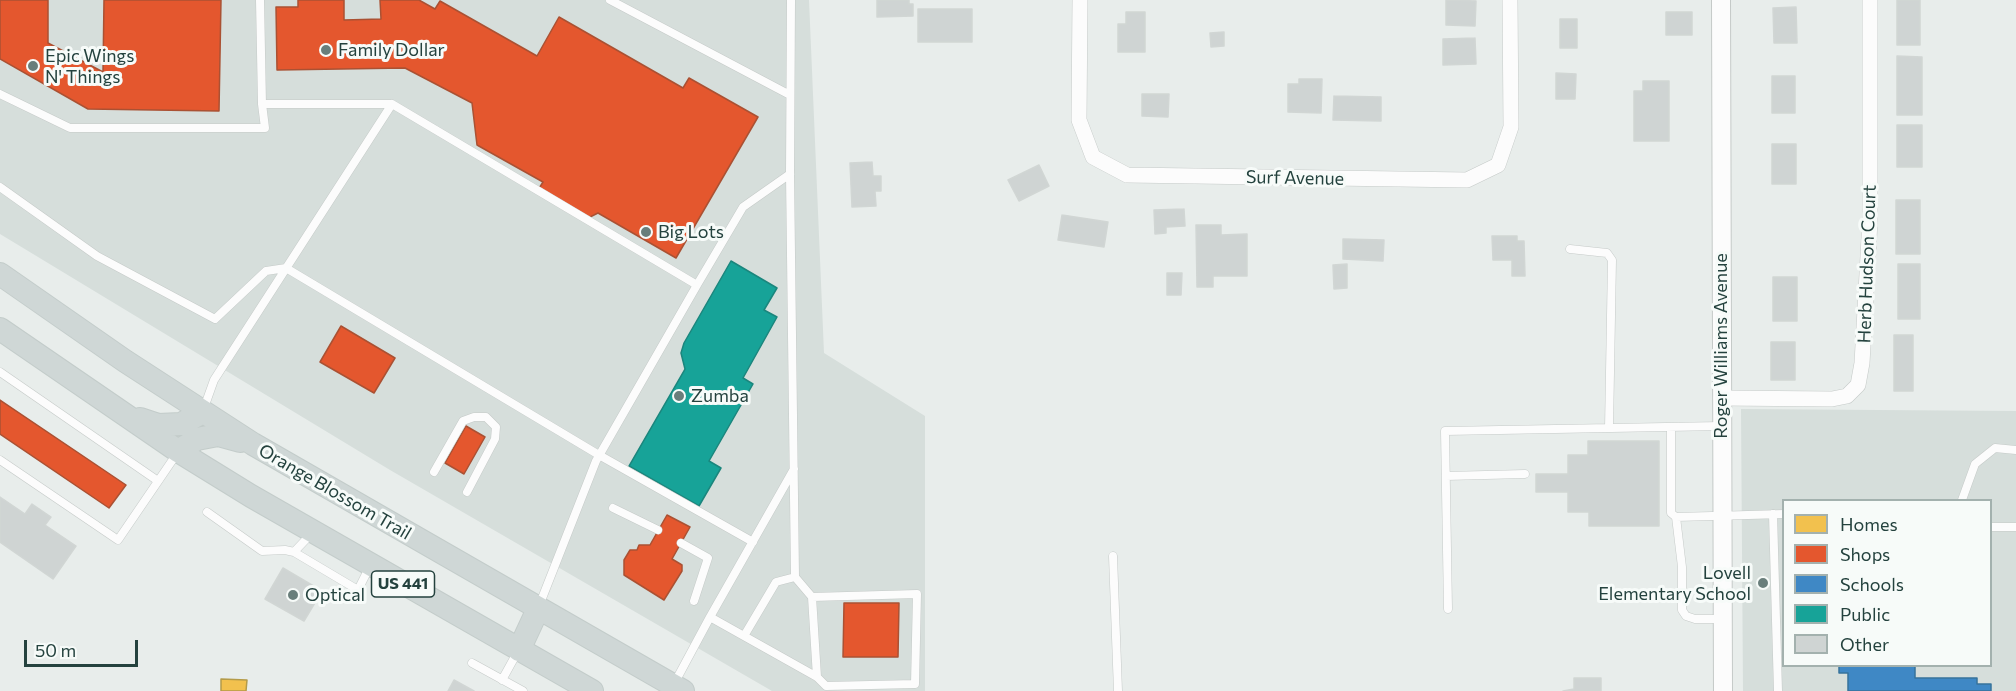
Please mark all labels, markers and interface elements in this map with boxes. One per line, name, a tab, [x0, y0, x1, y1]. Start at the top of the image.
place label: Family Dollar	[338, 39, 445, 61]
marker: Family Dollar	[319, 43, 333, 57]
place label: Epic Wings N' Things	[45, 45, 135, 88]
marker: Epic Wings N' Things	[26, 59, 40, 73]
street label: Surf Avenue	[1246, 166, 1344, 190]
street label: Herb Hudson Court	[1853, 184, 1881, 344]
place label: Big Lots	[658, 221, 724, 243]
marker: Big Lots	[639, 225, 653, 239]
street label: Roger Williams Avenue	[1710, 253, 1732, 439]
place label: Zumba	[691, 385, 749, 407]
marker: Zumba	[672, 389, 686, 403]
street label: Orange Blossom Trail	[255, 439, 415, 545]
legend	[1782, 499, 1992, 667]
text: Homes	[1840, 513, 1898, 535]
text: Shops	[1840, 543, 1890, 565]
place label: Lovell Elementary School	[1598, 562, 1751, 604]
road number: US 441	[372, 571, 434, 597]
text: Schools	[1840, 573, 1904, 595]
marker: Lovell Elementary School	[1756, 576, 1770, 590]
place label: Optical	[305, 584, 365, 606]
marker: Optical	[286, 588, 300, 602]
text: Public	[1840, 603, 1890, 625]
scale bar	[27, 628, 141, 666]
text: Other	[1840, 633, 1889, 655]
text: 50 m	[35, 639, 76, 661]

